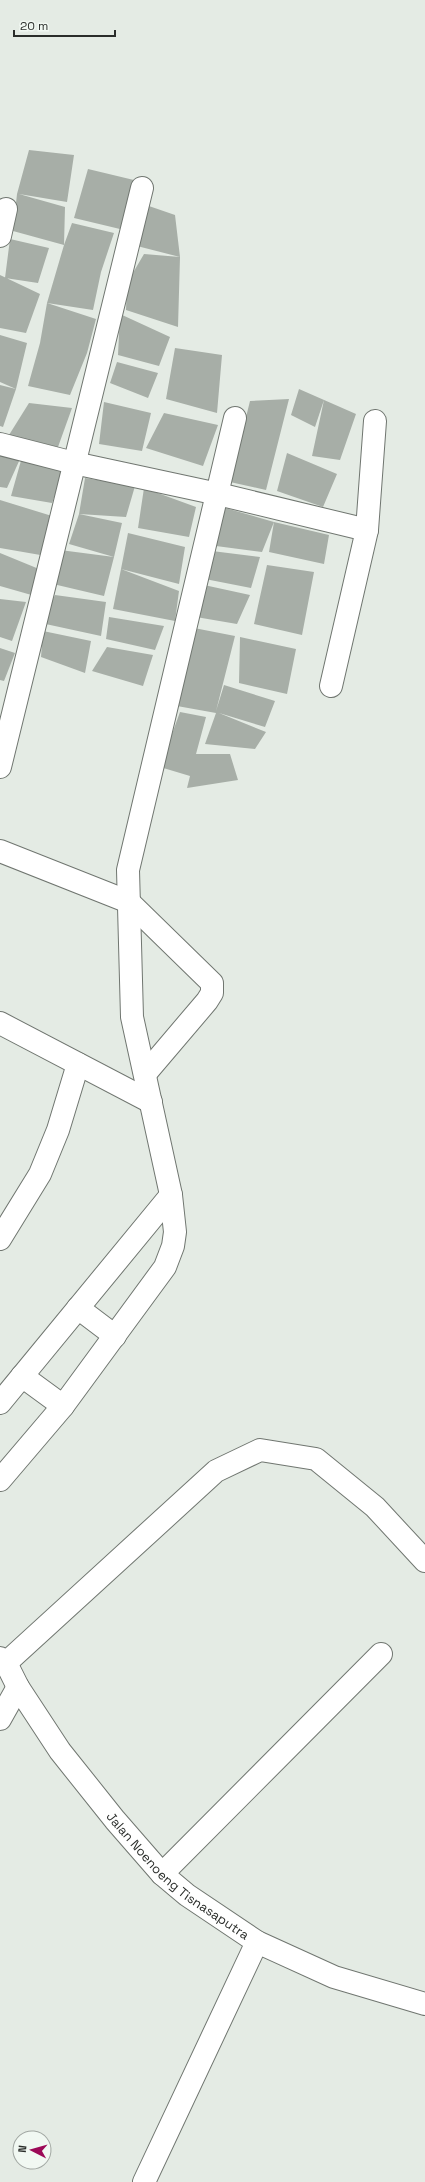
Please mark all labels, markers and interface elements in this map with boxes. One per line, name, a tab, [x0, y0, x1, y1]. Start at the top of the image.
scale bar	[14, 12, 115, 38]
text: 20 m	[20, 18, 48, 34]
street label: Jalan Noenoeng Tisnasaputra	[103, 1808, 253, 1944]
north arrow	[12, 2130, 52, 2170]
text: N	[15, 2145, 29, 2153]

